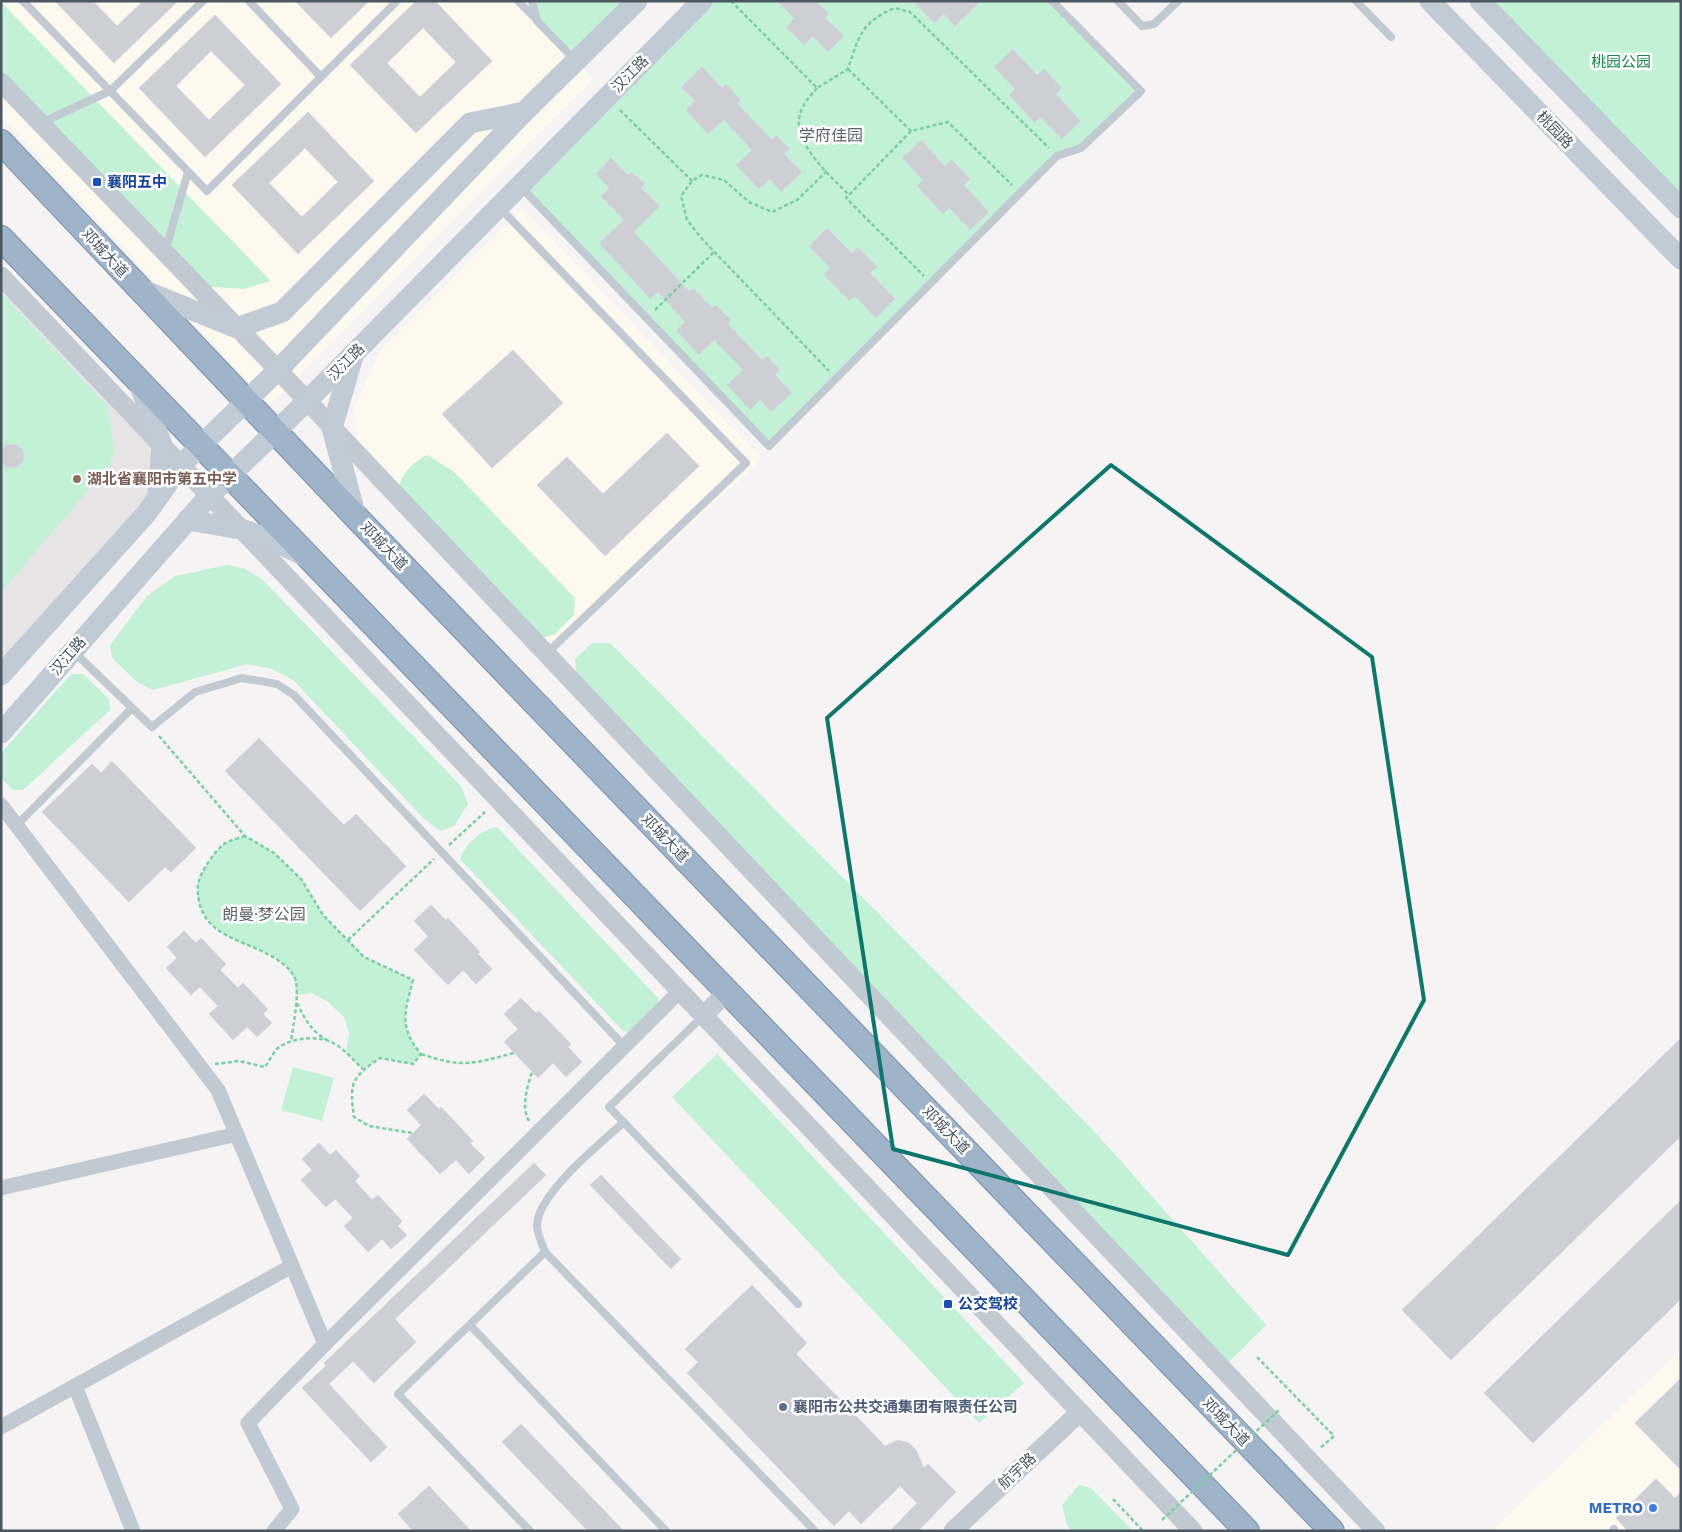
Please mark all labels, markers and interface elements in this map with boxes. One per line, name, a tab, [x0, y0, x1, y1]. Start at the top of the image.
street label: 汉江路	[608, 52, 652, 96]
park label: 桃园公园	[1591, 53, 1651, 71]
street label: 桃园路	[1533, 108, 1577, 152]
district label: 学府佳园	[799, 126, 863, 145]
place label: 襄阳五中	[107, 173, 167, 191]
marker: 襄阳五中	[91, 176, 103, 188]
street label: 邓城大道	[78, 225, 132, 281]
street label: 汉江路	[324, 340, 368, 384]
place label: 湖北省襄阳市第五中学	[87, 470, 237, 488]
marker: 湖北省襄阳市第五中学	[71, 473, 83, 485]
street label: 邓城大道	[357, 518, 411, 574]
street label: 汉江路	[46, 633, 90, 679]
street label: 邓城大道	[638, 810, 692, 866]
district label: 朗曼·梦公园	[222, 905, 306, 924]
street label: 邓城大道	[919, 1102, 973, 1158]
place label: 公交驾校	[958, 1295, 1018, 1313]
marker: 公交驾校	[942, 1298, 954, 1310]
street label: 邓城大道	[1199, 1394, 1253, 1450]
place label: 襄阳市公共交通集团有限责任公司	[793, 1398, 1018, 1416]
marker: 襄阳市公共交通集团有限责任公司	[777, 1401, 789, 1413]
street label: 航宇路	[994, 1449, 1040, 1493]
place label: METRO	[1589, 1499, 1643, 1517]
marker: METRO	[1647, 1502, 1659, 1514]

